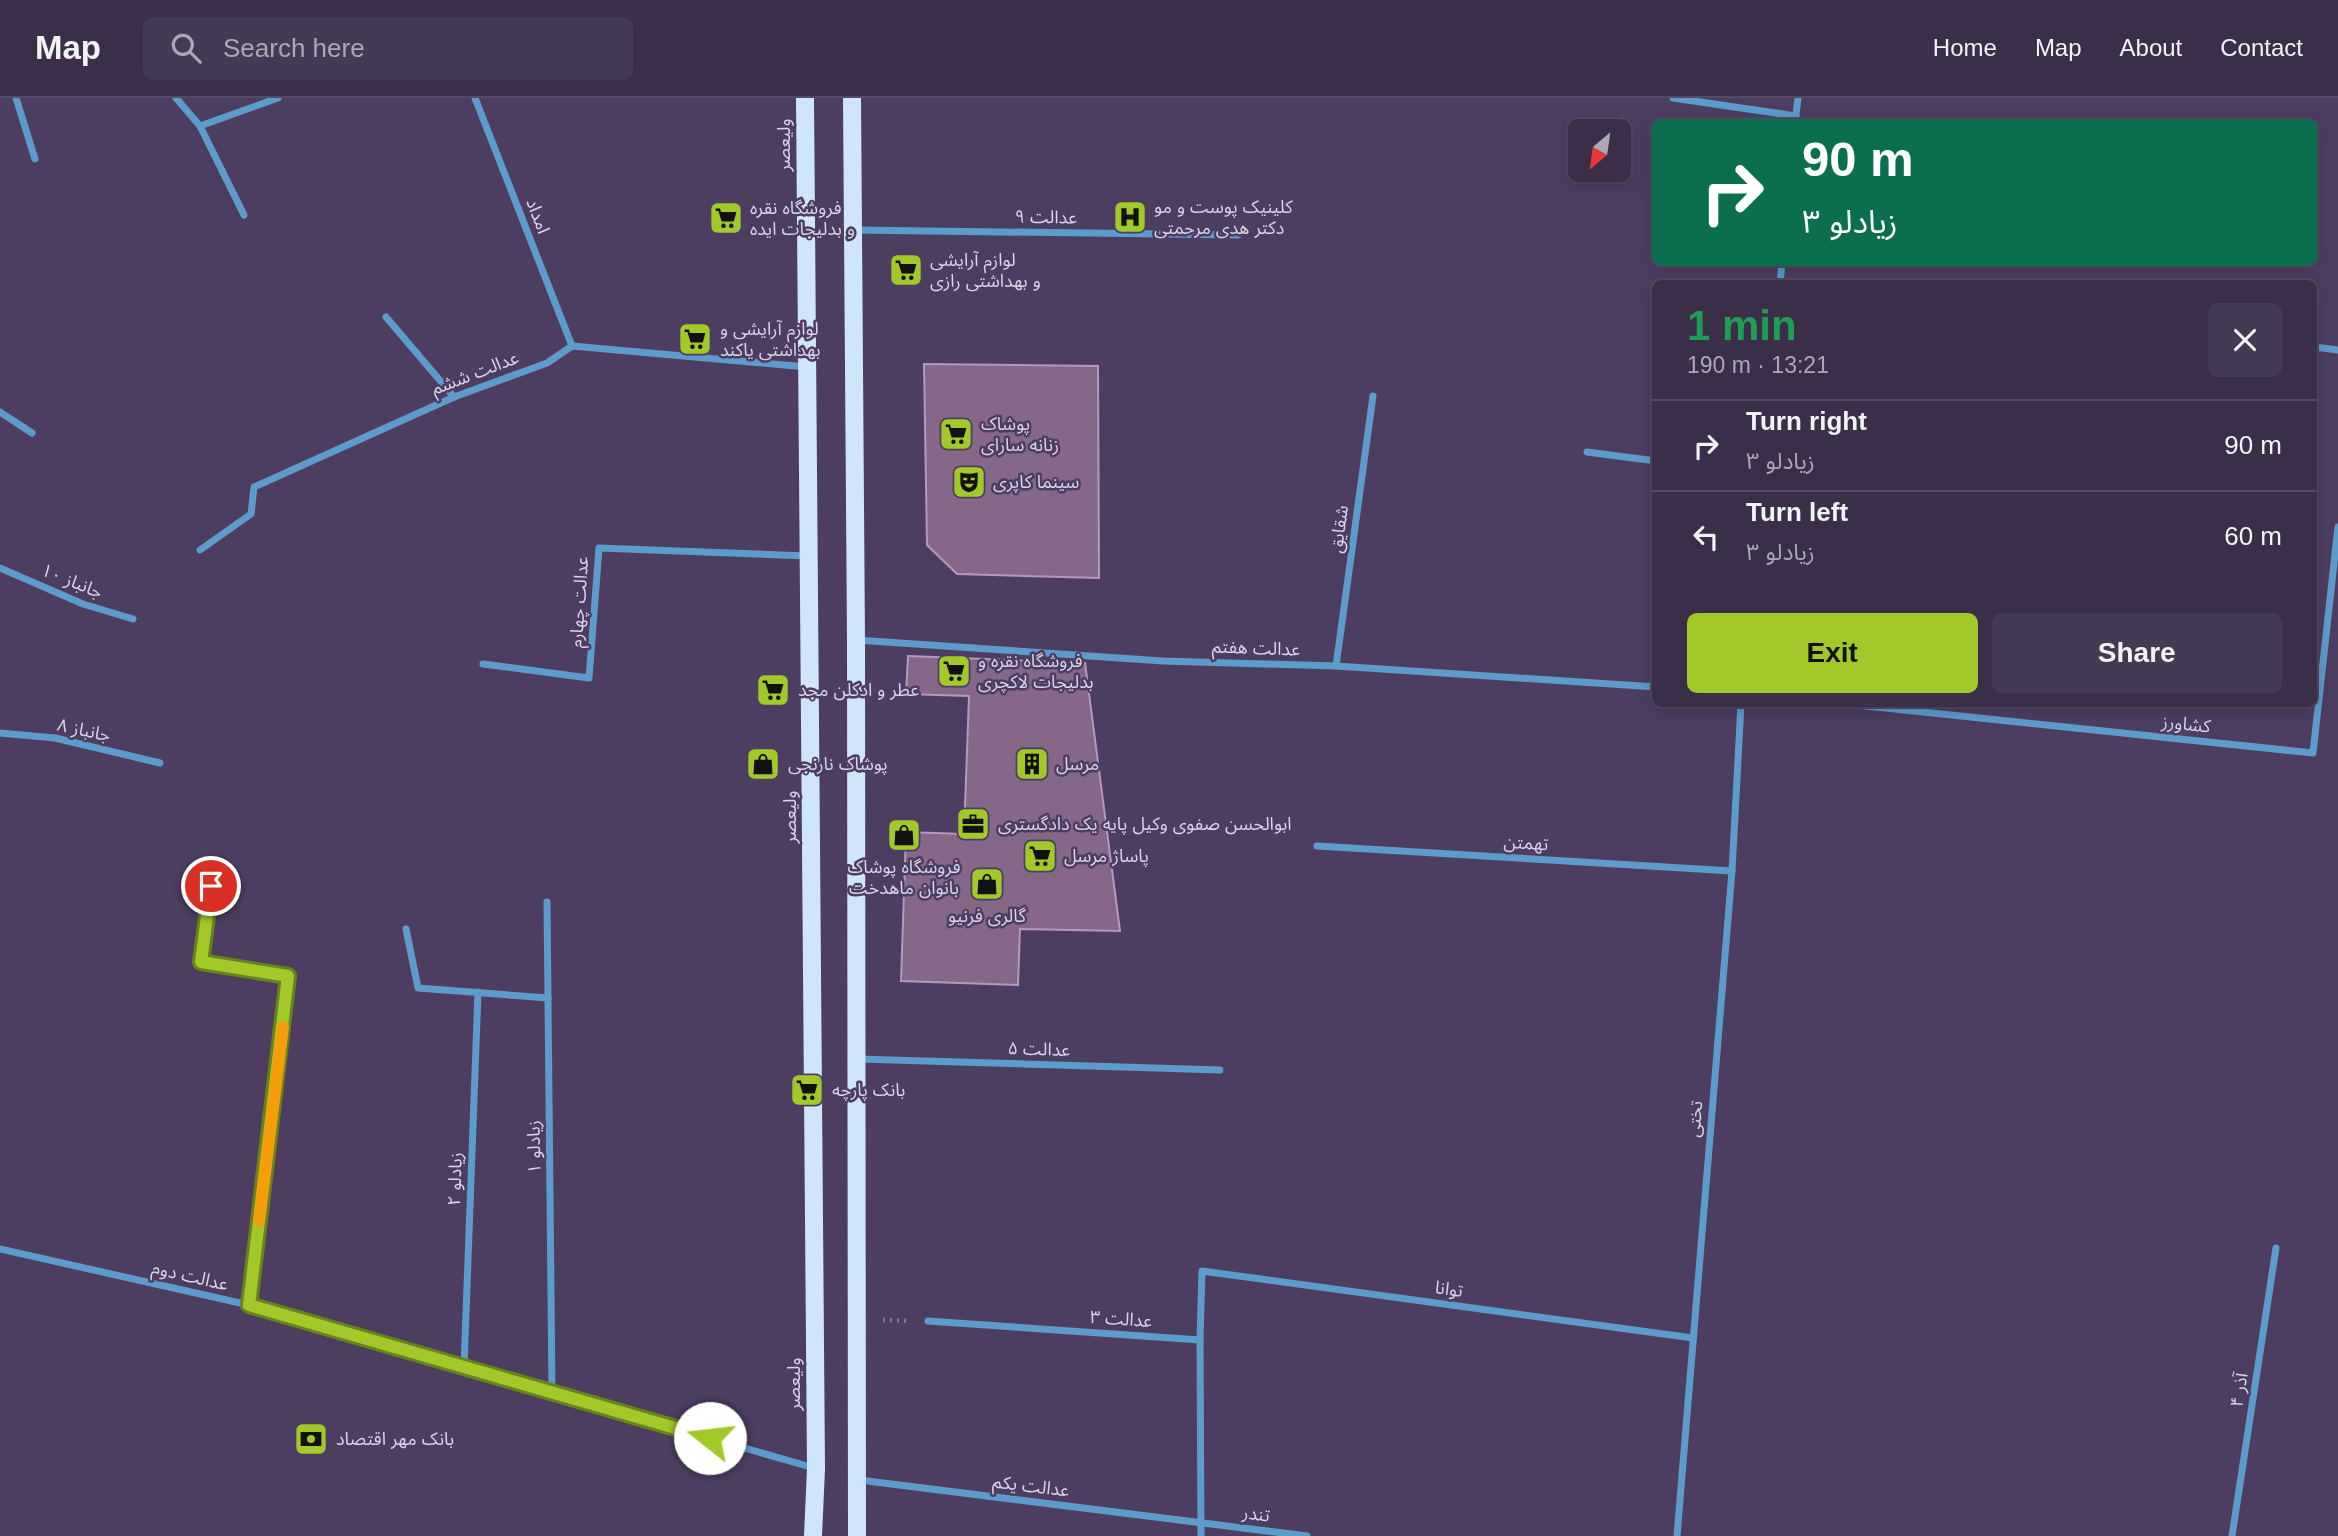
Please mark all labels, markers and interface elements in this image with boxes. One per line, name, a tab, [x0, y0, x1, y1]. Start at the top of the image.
search box	[143, 17, 633, 80]
text: Map	[35, 29, 101, 66]
icon: search	[167, 29, 205, 67]
text: Search here	[223, 33, 365, 63]
text: Home	[1933, 34, 1997, 61]
text: Map	[2035, 34, 2082, 61]
text: About	[2120, 34, 2182, 61]
text: Contact	[2220, 34, 2303, 61]
street label: ولیعصر	[774, 118, 795, 173]
north arrow	[1568, 119, 1631, 182]
map controls	[1568, 119, 1631, 182]
text: 90 m	[1802, 132, 1914, 186]
icon: right	[1687, 147, 1778, 238]
street label: امداد	[522, 196, 554, 236]
place label: کلینیک پوست و مو دکتر هدی مرحمتی	[1154, 197, 1293, 239]
place label: فروشگاه نقره و بدلیجات ایده	[750, 198, 855, 239]
hospital icon: کلینیک پوست و مو دکتر هدی مرحمتی	[1111, 198, 1149, 236]
supermarket icon: فروشگاه نقره و بدلیجات ایده	[707, 199, 745, 237]
text: زیادلو ۳	[1802, 204, 1898, 240]
street label: عدالت ۹	[1015, 206, 1077, 228]
place label: لوازم آرایشی و بهداشتی رازی	[930, 250, 1041, 292]
supermarket icon: لوازم آرایشی و بهداشتی رازی	[887, 251, 925, 289]
text: 1 min	[1687, 302, 1797, 349]
button: close	[2208, 303, 2282, 377]
place label: لوازم آرایشی و بهداشتی یاکند	[720, 319, 821, 361]
supermarket icon: لوازم آرایشی و بهداشتی یاکند	[676, 320, 714, 358]
street label: عدالت ششم	[429, 347, 523, 402]
text: 190 m · 13:21	[1687, 352, 1829, 378]
text: Turn right	[1746, 406, 1867, 436]
place label: پوشاک زنانه سارای	[981, 414, 1059, 456]
supermarket icon: پوشاک زنانه سارای	[937, 415, 975, 453]
icon: right	[1687, 427, 1725, 465]
text: 90 m	[2224, 430, 2282, 460]
text: زیادلو ۳	[1746, 448, 1815, 474]
theatre icon: سینما کاپری	[950, 463, 988, 501]
place label: سینما کاپری	[993, 472, 1080, 493]
text: Turn left	[1746, 497, 1848, 527]
street label: شقایق	[1326, 504, 1353, 554]
icon: left	[1687, 518, 1725, 556]
text: 60 m	[2224, 521, 2282, 551]
text: زیادلو ۳	[1746, 539, 1815, 565]
street label: عدالت چهارم	[566, 555, 596, 649]
street label: ۱۰ جانباز	[38, 560, 106, 603]
button: Exit	[1687, 613, 1978, 693]
button: Share	[1992, 613, 2282, 693]
street label: عدالت هفتم	[1211, 636, 1300, 663]
place label: فروشگاه نقره و بدلیجات لاکچری	[978, 651, 1094, 693]
supermarket icon: فروشگاه نقره و بدلیجات لاکچری	[935, 652, 973, 690]
supermarket icon: عطر و ادکلن مجد	[754, 671, 792, 709]
place label: عطر و ادکلن مجد	[798, 680, 919, 701]
street label: کشاورز	[2159, 711, 2212, 738]
street label: جانباز ۸	[55, 715, 112, 746]
shop icon: پوشاک نارنجی	[744, 745, 782, 783]
building icon: مرسل	[1013, 745, 1051, 783]
place label: پوشاک نارنجی	[788, 754, 888, 775]
place label: مرسل	[1056, 754, 1099, 775]
street label: ولیعصر	[780, 790, 801, 845]
office icon: ابوالحسن صفوی وکیل پایه یک دادگستری	[954, 805, 992, 843]
place label: ابوالحسن صفوی وکیل پایه یک دادگستری	[998, 814, 1292, 835]
shop icon: فروشگاه پوشاک بانوان ماهدخت	[885, 816, 923, 854]
street label: تهمتن	[1503, 832, 1549, 855]
supermarket icon: پاساژ مرسل	[1021, 837, 1059, 875]
place label: پاساژ مرسل	[1064, 846, 1149, 867]
pin	[181, 856, 241, 916]
place label: فروشگاه پوشاک بانوان ماهدخت	[847, 857, 961, 899]
shop icon: گالری فرنیو	[968, 865, 1006, 903]
icon: arrive	[192, 867, 230, 905]
place label: گالری فرنیو	[948, 906, 1026, 927]
street label: عدالت ۵	[1007, 1038, 1071, 1060]
supermarket icon: بانک پارچه	[788, 1071, 826, 1109]
place label: بانک پارچه	[832, 1080, 905, 1101]
street label: تختی	[1683, 1100, 1708, 1138]
street label: زیادلو ۱	[524, 1120, 545, 1174]
street label: زیادلو ۲	[444, 1152, 467, 1206]
street label: عدالت دوم	[149, 1258, 230, 1298]
street label: توانا	[1433, 1277, 1464, 1302]
street label: عدالت ۳	[1089, 1307, 1153, 1331]
street label: ولیعصر	[784, 1357, 805, 1412]
street label: آذر ۴	[2226, 1371, 2253, 1409]
position arrow	[673, 1401, 747, 1475]
bank icon: بانک مهر اقتصاد	[292, 1420, 330, 1458]
place label: بانک مهر اقتصاد	[336, 1429, 454, 1450]
street label: عدالت یکم	[991, 1471, 1070, 1504]
street label: تندر	[1240, 1502, 1271, 1527]

